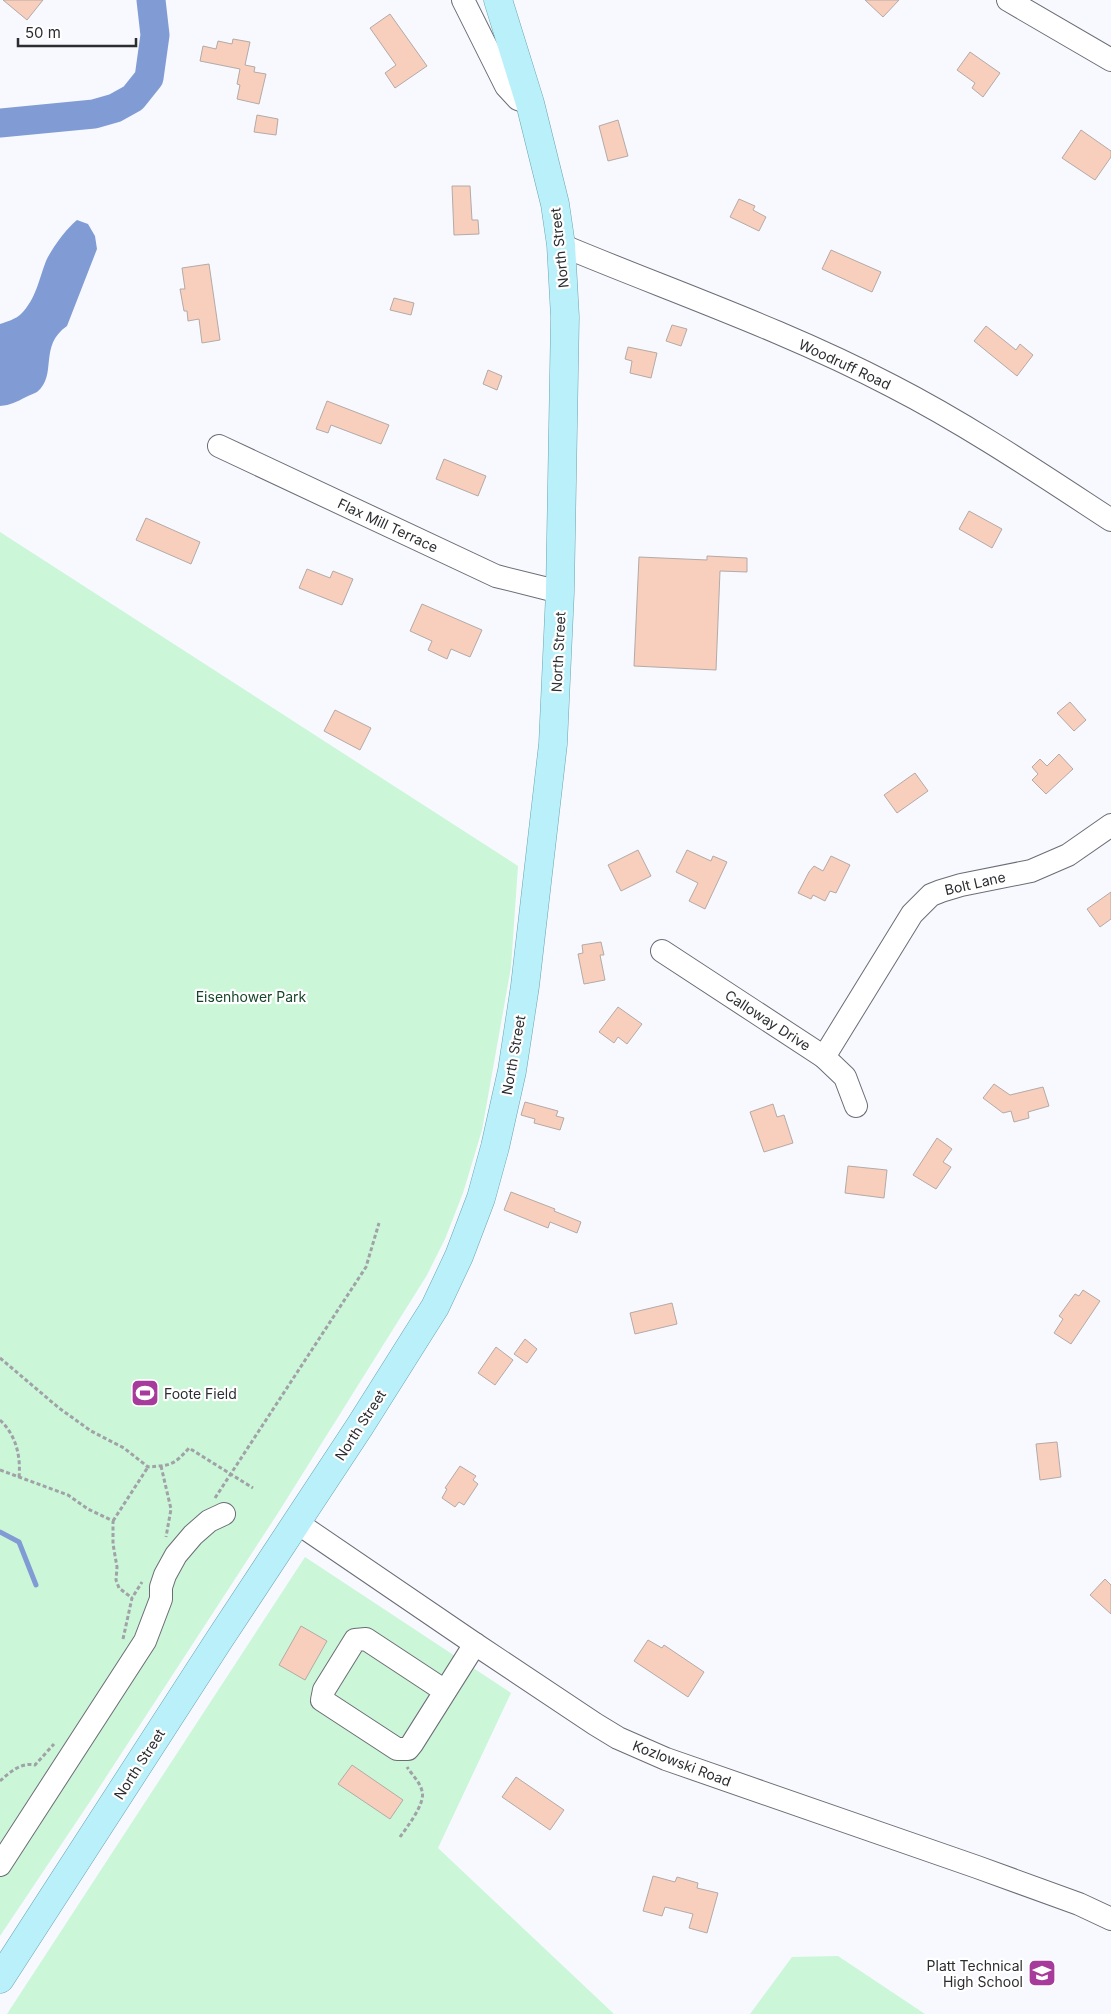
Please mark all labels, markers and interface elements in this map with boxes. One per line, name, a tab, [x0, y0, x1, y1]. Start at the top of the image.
scale bar	[18, 15, 135, 47]
text: 50 m	[25, 23, 61, 42]
street label: North Street	[546, 207, 572, 289]
street label: Woodruff Road	[796, 335, 894, 393]
street label: Flax Mill Terrace	[335, 494, 441, 556]
street label: North Street	[547, 611, 569, 693]
street label: Bolt Lane	[943, 868, 1007, 898]
street label: Calloway Drive	[722, 986, 814, 1054]
park label: Eisenhower Park	[196, 988, 307, 1005]
street label: North Street	[498, 1013, 528, 1096]
sports icon: Foote Field	[130, 1378, 160, 1408]
place label: Foote Field	[164, 1385, 237, 1402]
street label: North Street	[331, 1386, 389, 1463]
street label: North Street	[110, 1725, 168, 1802]
street label: Kozlowski Road	[630, 1736, 734, 1790]
place label: Platt Technical High School	[927, 1957, 1023, 1990]
school or university icon: Platt Technical High School	[1027, 1958, 1057, 1988]

